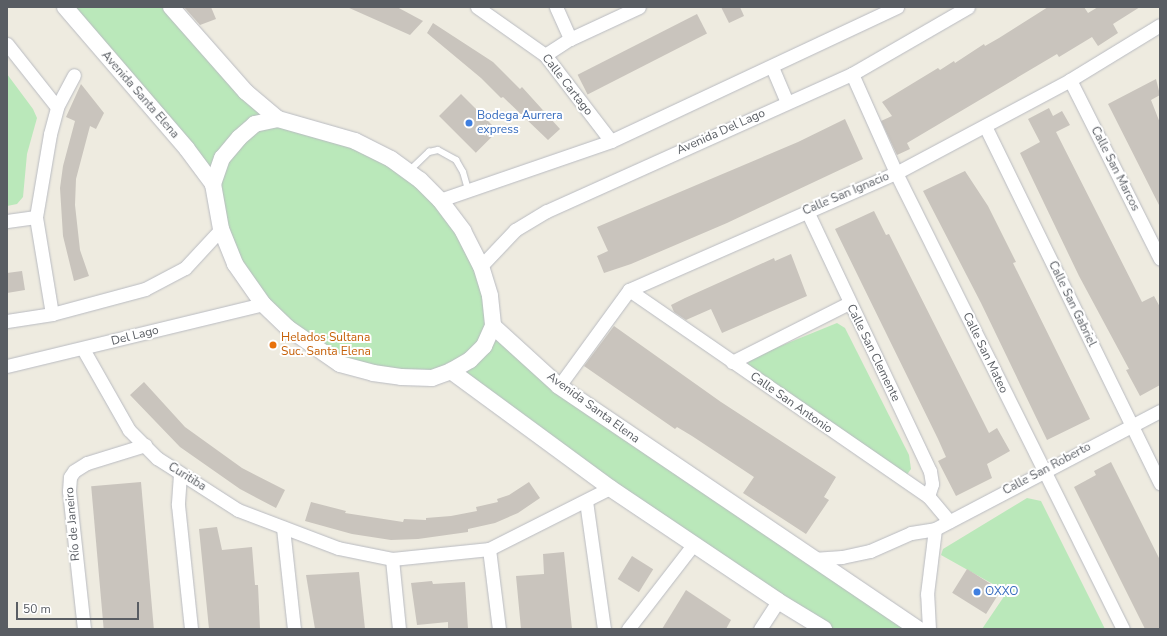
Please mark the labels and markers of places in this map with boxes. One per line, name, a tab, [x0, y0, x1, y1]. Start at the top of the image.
place label: Bodega Aurrera express	[477, 109, 563, 137]
marker: Bodega Aurrera express	[464, 118, 474, 128]
place label: Helados Sultana Suc. Santa Elena	[281, 331, 371, 359]
marker: Helados Sultana Suc. Santa Elena	[268, 340, 278, 350]
place label: OXXO	[985, 585, 1018, 599]
marker: OXXO	[972, 587, 982, 597]

